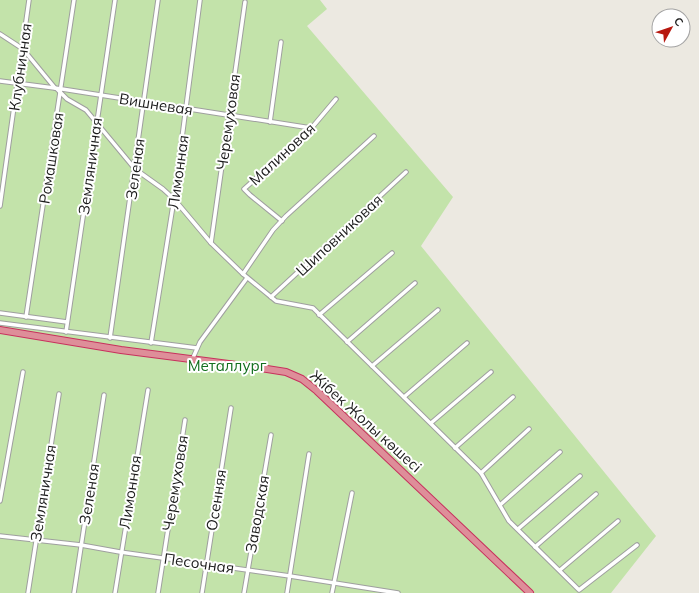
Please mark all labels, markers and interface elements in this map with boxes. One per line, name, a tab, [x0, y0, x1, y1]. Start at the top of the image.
north arrow	[651, 8, 691, 48]
text: С	[671, 14, 687, 29]
street label: Клубничная	[4, 22, 36, 112]
street label: Черемуховая	[212, 73, 244, 171]
street label: Вишневая	[118, 89, 194, 119]
street label: Ромашковая	[34, 111, 68, 205]
street label: Земляничная	[74, 116, 106, 216]
street label: Малиновая	[245, 119, 319, 189]
street label: Лимонная	[163, 134, 193, 210]
street label: Зеленая	[121, 137, 149, 201]
street label: Шиповниковая	[292, 190, 386, 280]
park label: Металлург	[188, 356, 267, 375]
street label: Жібек Жолы көшесі	[306, 366, 426, 476]
street label: Черемуховая	[158, 434, 192, 532]
street label: Земляничная	[26, 443, 60, 543]
street label: Лимонная	[115, 454, 145, 530]
street label: Зеленая	[75, 462, 103, 526]
street label: Осенняя	[202, 468, 230, 532]
street label: Заводская	[241, 474, 273, 554]
street label: Песочная	[163, 549, 235, 577]

